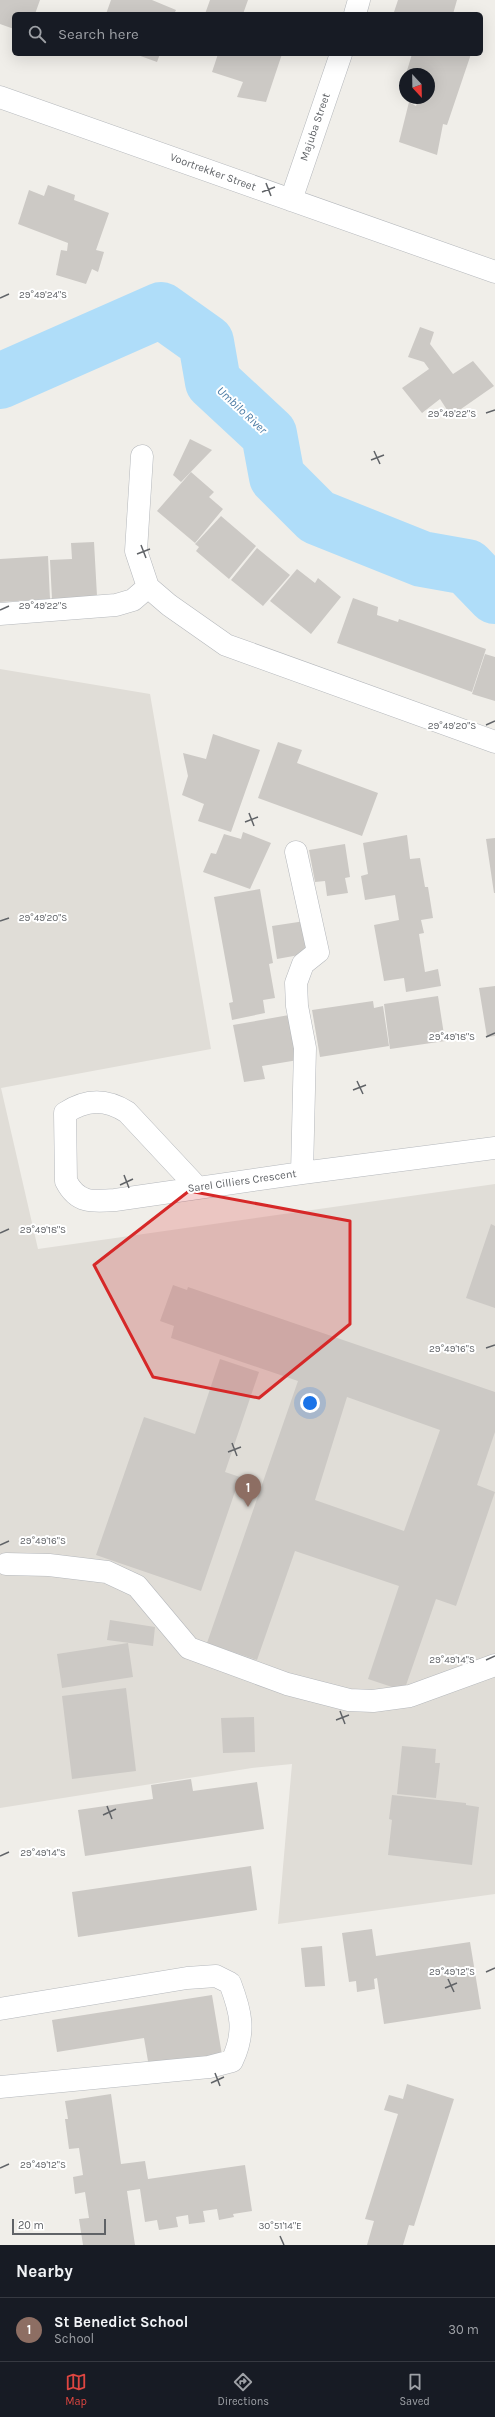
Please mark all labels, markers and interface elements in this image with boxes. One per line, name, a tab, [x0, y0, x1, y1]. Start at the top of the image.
search box	[12, 12, 483, 56]
icon: search	[26, 23, 48, 45]
text: Search here	[58, 25, 139, 43]
north arrow	[399, 68, 435, 104]
street label: Majuba Street	[297, 91, 333, 163]
street label: Voortrekker Street	[168, 150, 258, 194]
text: 29°49'24"S	[19, 289, 67, 301]
water label: Umbilo River	[214, 383, 271, 437]
text: 29°49'22"S	[428, 408, 476, 420]
text: 29°49'22"S	[19, 600, 67, 612]
text: 29°49'20"S	[428, 720, 476, 732]
text: 29°49'20"S	[19, 912, 67, 924]
text: 29°49'18"S	[429, 1031, 475, 1043]
street label: Sarel Cilliers Crescent	[187, 1167, 297, 1195]
text: 29°49'18"S	[20, 1224, 66, 1236]
text: 29°49'16"S	[429, 1343, 475, 1355]
your location	[300, 1393, 320, 1413]
pin: 1	[235, 1474, 261, 1507]
text: 29°49'16"S	[20, 1535, 66, 1547]
text: 29°49'14"S	[429, 1654, 475, 1666]
text: 29°49'14"S	[20, 1847, 66, 1859]
text: 29°49'12"S	[429, 1966, 475, 1978]
text: 29°49'12"S	[20, 2159, 66, 2171]
scale bar	[12, 2217, 106, 2236]
text: 20 m	[18, 2219, 44, 2232]
text: 30°51'14"E	[258, 2220, 302, 2232]
text: Nearby	[16, 2261, 73, 2281]
text: St Benedict School	[54, 2313, 188, 2331]
text: 1	[27, 2322, 31, 2337]
text: 30 m	[448, 2322, 479, 2337]
text: School	[54, 2331, 94, 2346]
tab: Map	[65, 2371, 87, 2408]
tab: Directions	[217, 2371, 269, 2408]
tab: Saved	[399, 2371, 430, 2408]

